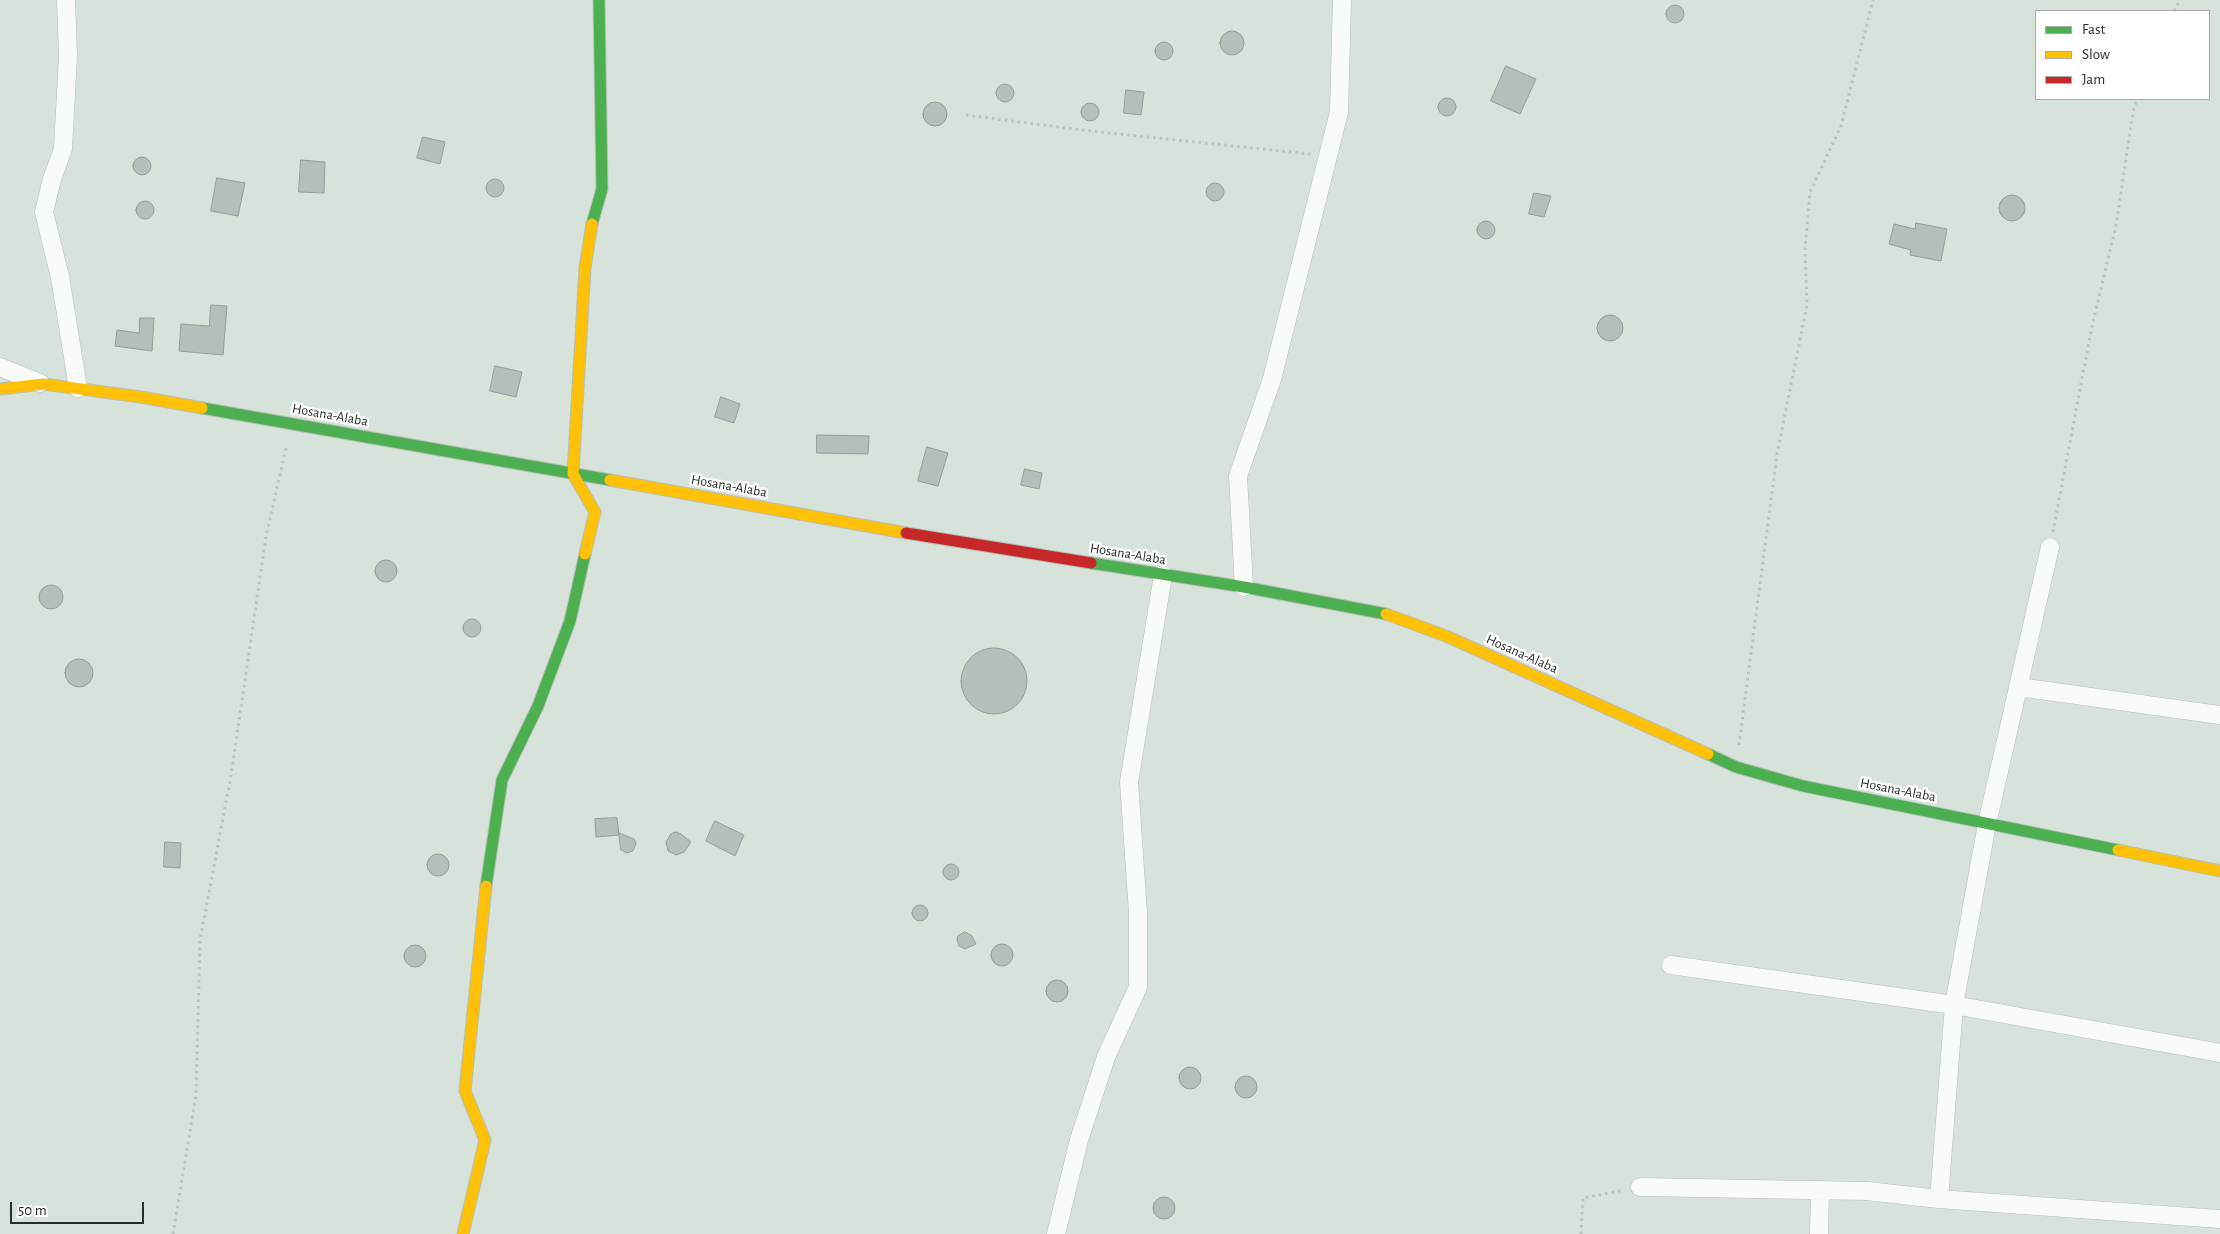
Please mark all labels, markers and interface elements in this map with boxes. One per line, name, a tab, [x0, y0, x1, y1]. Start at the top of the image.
legend	[2035, 10, 2210, 100]
text: Fast	[2082, 22, 2105, 37]
text: Slow	[2082, 47, 2110, 62]
text: Jam	[2082, 72, 2105, 87]
street label: Hosana-Alaba	[291, 400, 369, 430]
street label: Hosana-Alaba	[690, 471, 768, 501]
street label: Hosana-Alaba	[1089, 540, 1167, 568]
street label: Hosana-Alaba	[1484, 631, 1560, 677]
street label: Hosana-Alaba	[1859, 774, 1937, 806]
scale bar	[12, 1192, 146, 1224]
text: 50 m	[18, 1203, 47, 1218]

